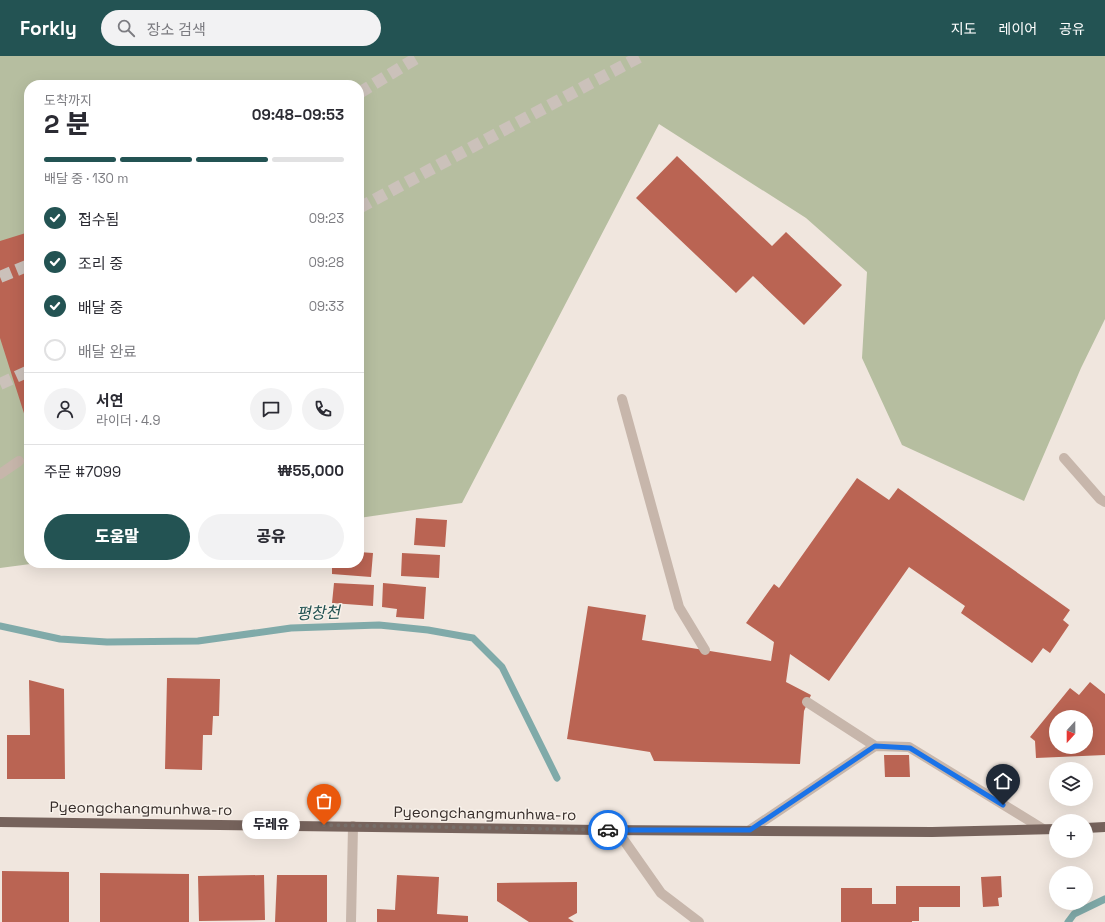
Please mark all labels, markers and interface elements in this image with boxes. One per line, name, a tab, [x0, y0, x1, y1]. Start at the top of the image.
search box	[101, 10, 381, 46]
text: Forkly	[20, 16, 77, 41]
icon: search	[115, 17, 137, 39]
text: 장소 검색	[147, 20, 206, 39]
text: 지도	[951, 20, 977, 38]
text: 레이어	[999, 20, 1037, 38]
text: 공유	[1059, 20, 1085, 38]
text: 도착까지	[44, 92, 92, 109]
text: 09:48–09:53	[252, 105, 344, 124]
text: 2 분	[44, 107, 90, 141]
text: 배달 중 · 130 m	[44, 170, 128, 187]
icon: check	[44, 207, 66, 229]
text: 접수됨	[78, 210, 119, 229]
text: 09:23	[309, 210, 344, 227]
icon: check	[44, 251, 66, 273]
text: 조리 중	[78, 254, 123, 273]
text: 09:28	[308, 254, 344, 271]
icon: check	[44, 295, 66, 317]
text: 배달 중	[78, 298, 123, 317]
text: 09:33	[309, 298, 344, 315]
text: 배달 완료	[78, 342, 137, 361]
button: person	[44, 388, 86, 430]
button: chat	[250, 388, 292, 430]
button: phone	[302, 388, 344, 430]
text: 서연	[96, 391, 124, 410]
text: 라이더 · 4.9	[96, 412, 160, 429]
text: ₩55,000	[277, 461, 344, 480]
text: 주문 #7099	[44, 462, 121, 481]
button: 도움말	[44, 514, 190, 560]
button: 공유	[198, 514, 344, 560]
water label: 평창천	[296, 602, 343, 624]
north arrow	[1049, 710, 1093, 754]
map controls	[1049, 710, 1093, 910]
button: layers	[1049, 762, 1093, 806]
pin	[986, 764, 1020, 805]
icon: home	[992, 770, 1014, 792]
pin	[307, 784, 341, 825]
icon: bag	[313, 790, 335, 812]
street label: Pyeongchangmunhwa-ro	[49, 797, 233, 819]
street label: Pyeongchangmunhwa-ro	[393, 802, 577, 824]
courier	[588, 810, 628, 850]
callout: 두레유	[242, 811, 300, 839]
button: +	[1049, 814, 1093, 858]
text: 두레유	[253, 816, 289, 833]
icon: car	[597, 819, 619, 841]
button: −	[1049, 866, 1093, 910]

